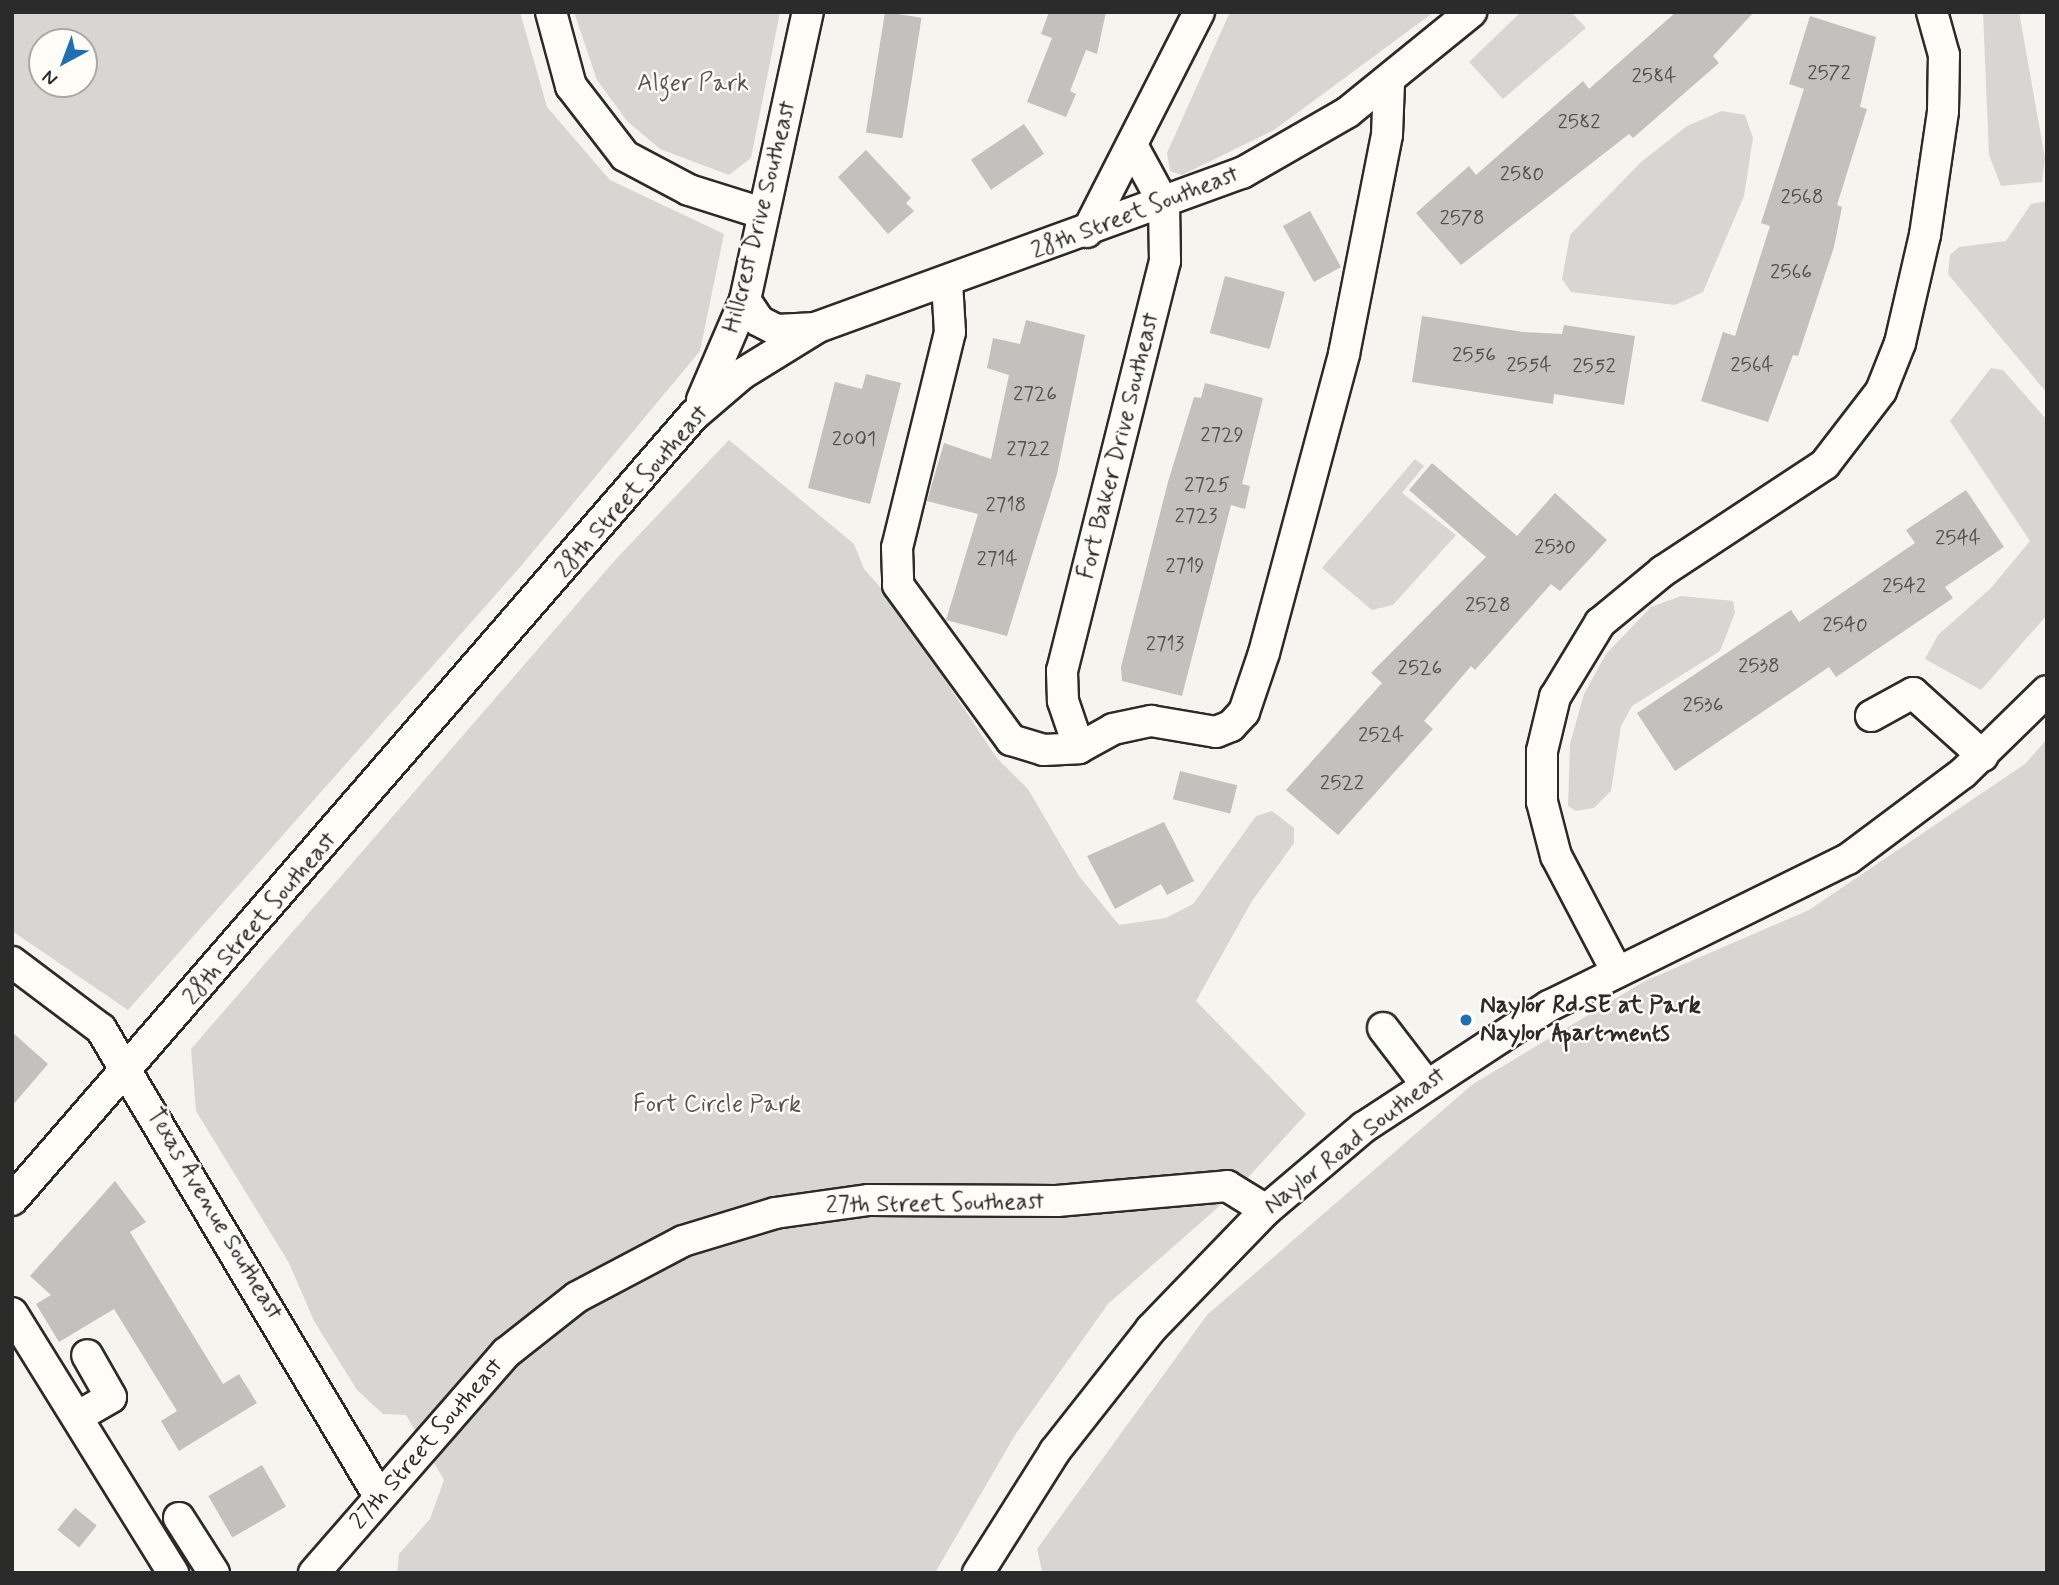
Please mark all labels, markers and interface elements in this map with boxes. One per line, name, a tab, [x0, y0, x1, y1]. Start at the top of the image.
north arrow	[28, 28, 98, 98]
house number: 2572	[1807, 60, 1851, 86]
house number: 2584	[1631, 63, 1677, 89]
text: N	[37, 64, 63, 91]
park label: Alger Park	[638, 70, 748, 98]
street label: Hillcrest Drive Southeast	[717, 99, 803, 335]
house number: 2582	[1557, 109, 1601, 135]
street label: 28th Street Southeast	[1028, 160, 1242, 266]
house number: 2580	[1500, 161, 1544, 187]
house number: 2568	[1780, 184, 1824, 210]
house number: 2578	[1439, 205, 1485, 231]
house number: 2566	[1770, 259, 1812, 285]
street label: Fort Baker Drive Southeast	[1072, 311, 1166, 581]
house number: 2556	[1452, 342, 1496, 368]
house number: 2554	[1506, 352, 1552, 378]
house number: 2564	[1730, 352, 1774, 378]
house number: 2552	[1572, 353, 1616, 379]
house number: 2726	[1013, 381, 1057, 407]
street label: 28th Street Southeast	[549, 400, 715, 584]
house number: 2729	[1200, 422, 1244, 448]
house number: 2001	[832, 426, 876, 452]
house number: 2722	[1006, 436, 1050, 462]
house number: 2725	[1184, 472, 1230, 498]
house number: 2718	[986, 492, 1026, 518]
house number: 2723	[1175, 503, 1217, 529]
house number: 2544	[1935, 525, 1981, 551]
house number: 2530	[1534, 534, 1576, 560]
house number: 2714	[976, 546, 1018, 572]
house number: 2719	[1165, 553, 1205, 579]
house number: 2542	[1882, 573, 1926, 599]
house number: 2528	[1465, 592, 1511, 618]
house number: 2540	[1822, 612, 1868, 638]
house number: 2713	[1146, 631, 1184, 657]
house number: 2538	[1738, 653, 1780, 679]
house number: 2526	[1398, 655, 1442, 681]
house number: 2536	[1683, 692, 1723, 718]
house number: 2524	[1358, 722, 1404, 748]
house number: 2522	[1320, 770, 1364, 796]
street label: 28th Street Southeast	[177, 827, 343, 1011]
place label: Naylor Rd SE at Park Naylor Apartments	[1480, 992, 1698, 1048]
marker: Naylor Rd SE at Park Naylor Apartments	[1458, 1012, 1474, 1028]
street label: Naylor Road Southeast	[1260, 1062, 1450, 1220]
park label: Fort Circle Park	[635, 1091, 799, 1119]
street label: Texas Avenue Southeast	[141, 1105, 287, 1323]
street label: 27th Street Southeast	[826, 1188, 1044, 1220]
street label: 27th Street Southeast	[345, 1352, 509, 1536]

